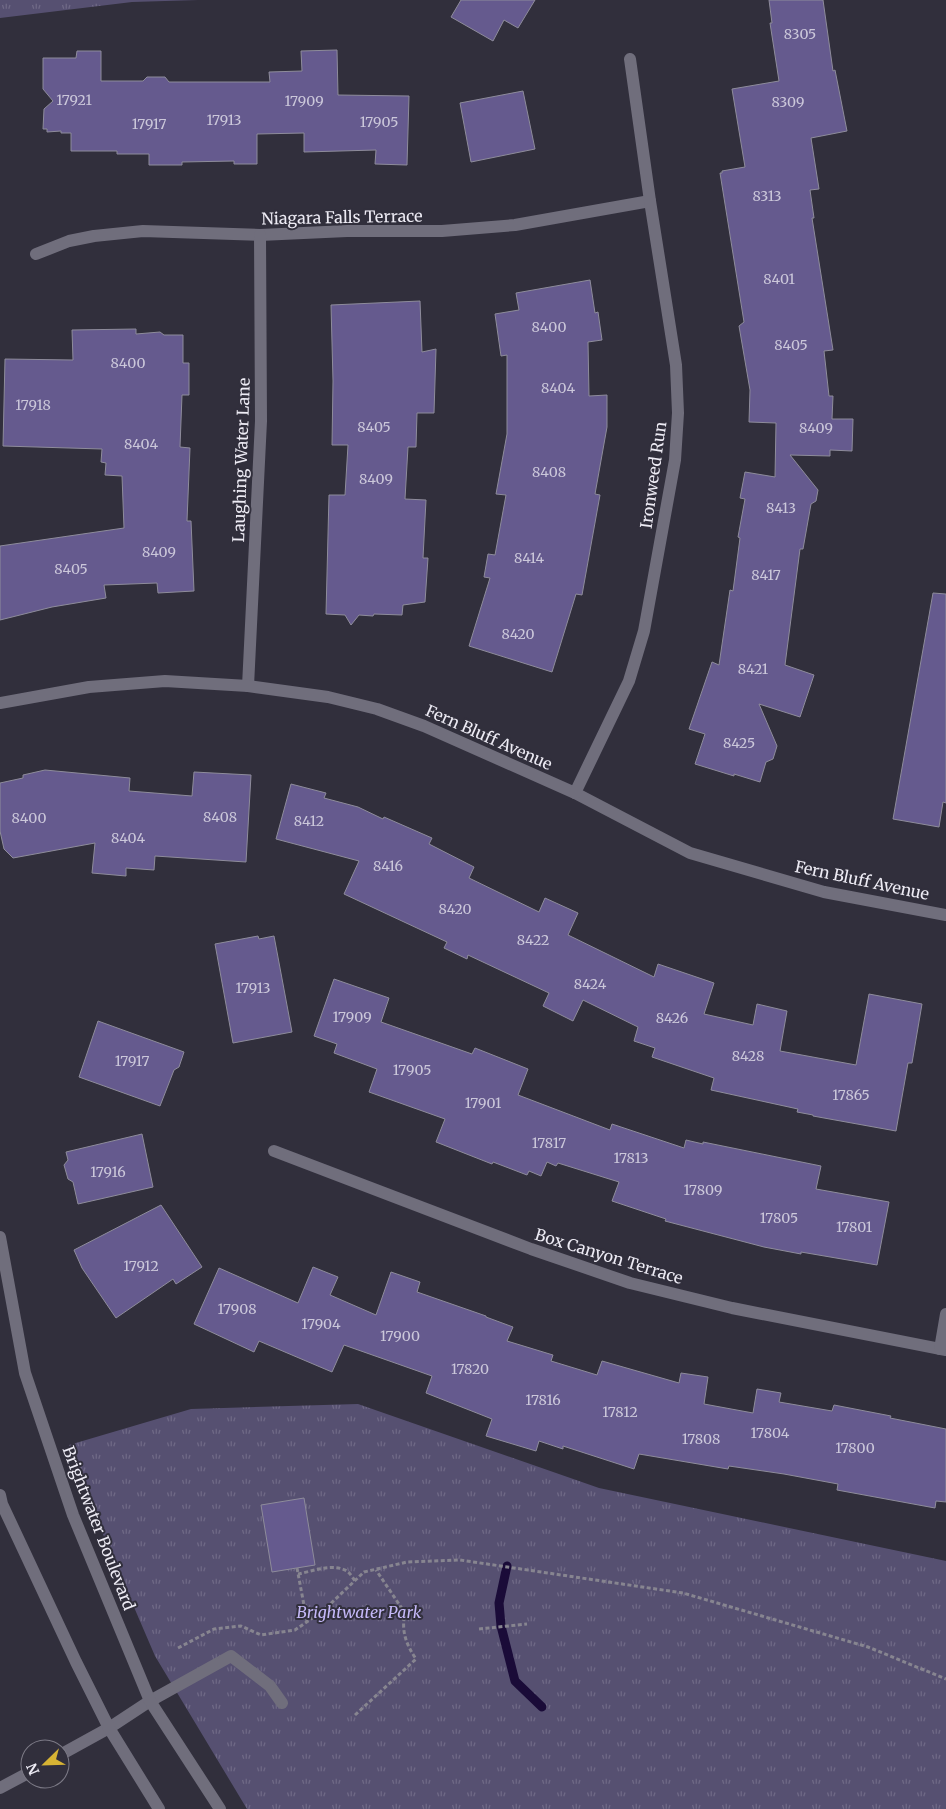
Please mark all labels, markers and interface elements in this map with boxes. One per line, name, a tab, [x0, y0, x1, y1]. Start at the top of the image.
house number: 8305	[784, 25, 816, 43]
house number: 17921	[56, 91, 92, 109]
house number: 17909	[284, 92, 324, 110]
house number: 8309	[771, 93, 805, 111]
house number: 17913	[206, 111, 242, 129]
house number: 17905	[360, 113, 398, 131]
house number: 17917	[132, 115, 166, 133]
house number: 8313	[752, 187, 782, 205]
street label: Niagara Falls Terrace	[261, 206, 423, 228]
house number: 8401	[763, 270, 795, 288]
house number: 8400	[532, 318, 566, 336]
house number: 8405	[774, 336, 808, 354]
house number: 8400	[111, 354, 145, 372]
street label: Laughing Water Lane	[228, 377, 254, 543]
house number: 8404	[541, 379, 575, 397]
house number: 17918	[15, 396, 51, 414]
house number: 8405	[357, 418, 391, 436]
house number: 8409	[799, 419, 833, 437]
street label: Ironweed Run	[636, 420, 670, 530]
house number: 8404	[124, 435, 158, 453]
house number: 8408	[532, 463, 566, 481]
house number: 8409	[359, 470, 393, 488]
house number: 8413	[766, 499, 796, 517]
house number: 8409	[142, 543, 176, 561]
house number: 8414	[514, 549, 544, 567]
house number: 8405	[54, 560, 88, 578]
house number: 8417	[751, 566, 781, 584]
house number: 8420	[501, 625, 535, 643]
house number: 8421	[738, 660, 768, 678]
street label: Fern Bluff Avenue	[423, 700, 555, 774]
house number: 8425	[723, 734, 755, 752]
house number: 8408	[203, 808, 237, 826]
house number: 8400	[12, 809, 46, 827]
house number: 8412	[294, 812, 324, 830]
house number: 8404	[111, 829, 145, 847]
street label: Fern Bluff Avenue	[793, 856, 931, 904]
house number: 8416	[373, 857, 403, 875]
house number: 8420	[438, 900, 472, 918]
house number: 8422	[517, 931, 549, 949]
house number: 8424	[574, 975, 607, 993]
house number: 17913	[235, 979, 271, 997]
house number: 17909	[332, 1008, 372, 1026]
house number: 8426	[656, 1009, 688, 1027]
house number: 8428	[732, 1047, 764, 1065]
house number: 17917	[115, 1052, 149, 1070]
house number: 17905	[393, 1061, 431, 1079]
house number: 17865	[832, 1086, 870, 1104]
house number: 17901	[465, 1094, 501, 1112]
house number: 17817	[532, 1134, 566, 1152]
house number: 17813	[614, 1149, 648, 1167]
house number: 17916	[90, 1163, 126, 1181]
house number: 17809	[684, 1181, 722, 1199]
house number: 17805	[760, 1209, 798, 1227]
house number: 17801	[836, 1218, 872, 1236]
street label: Box Canyon Terrace	[532, 1224, 686, 1288]
house number: 17912	[123, 1257, 159, 1275]
house number: 17908	[217, 1300, 257, 1318]
house number: 17904	[301, 1315, 341, 1333]
house number: 17900	[380, 1327, 420, 1345]
house number: 17820	[451, 1360, 489, 1378]
house number: 17816	[525, 1391, 561, 1409]
house number: 17812	[602, 1403, 638, 1421]
house number: 17804	[751, 1424, 790, 1442]
house number: 17808	[682, 1430, 720, 1448]
house number: 17800	[835, 1439, 875, 1457]
street label: Brightwater Boulevard	[58, 1443, 140, 1613]
park label: Brightwater Park	[297, 1602, 422, 1622]
north arrow	[20, 1739, 70, 1789]
text: N	[23, 1760, 43, 1778]

